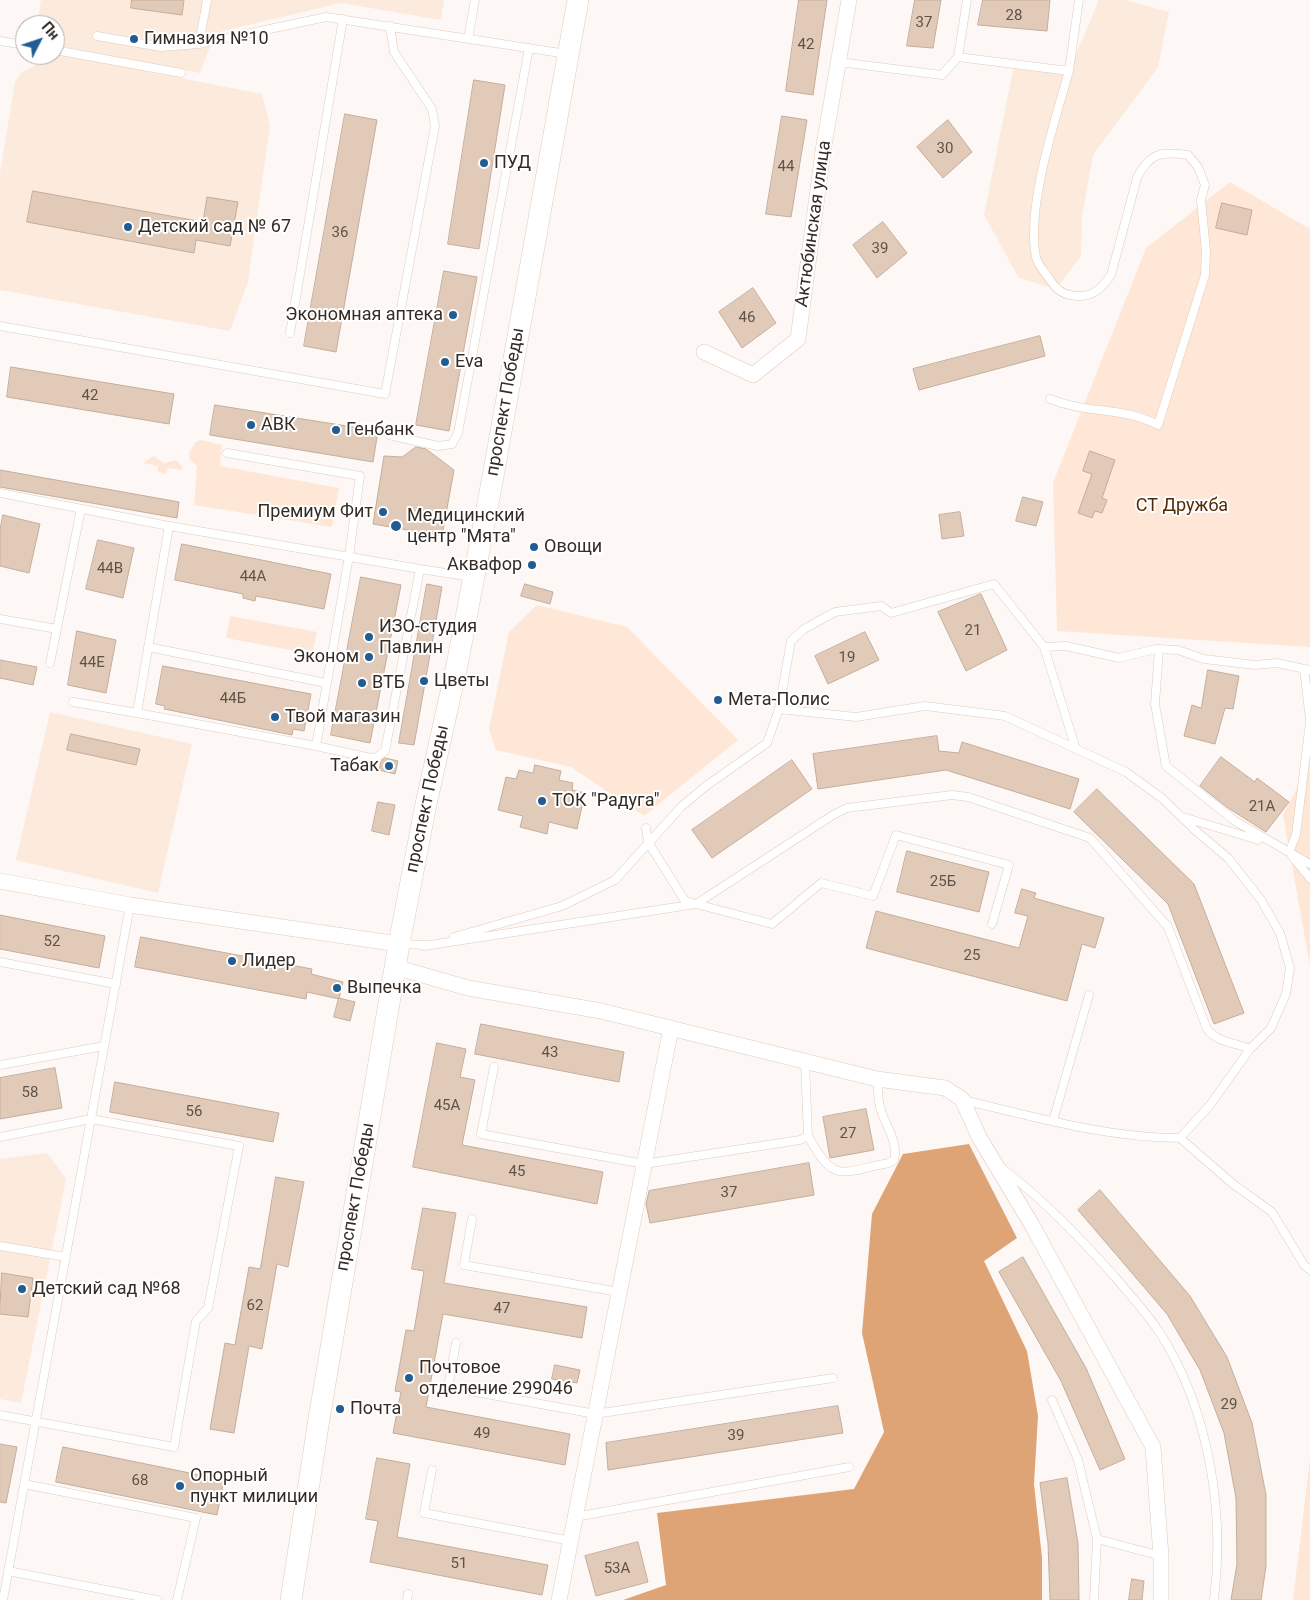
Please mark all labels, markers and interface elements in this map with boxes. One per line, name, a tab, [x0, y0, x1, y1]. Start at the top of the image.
house number: 28	[1006, 7, 1022, 25]
house number: 37	[916, 14, 932, 32]
north arrow	[15, 15, 65, 65]
text: Пн	[39, 19, 62, 43]
place label: Гимназия №10	[144, 28, 269, 50]
marker: Гимназия №10	[128, 33, 140, 45]
house number: 42	[798, 36, 814, 54]
street label: Актюбинская улица	[792, 139, 836, 309]
house number: 30	[937, 140, 953, 158]
place label: ПУД	[494, 152, 531, 174]
marker: ПУД	[478, 157, 490, 169]
house number: 44	[778, 158, 794, 176]
place label: Детский сад № 67	[138, 216, 291, 238]
marker: Детский сад № 67	[122, 221, 134, 233]
house number: 36	[332, 224, 348, 242]
house number: 39	[872, 240, 888, 258]
place label: Экономная аптека	[285, 304, 443, 326]
marker: Экономная аптека	[447, 309, 459, 321]
house number: 46	[739, 309, 755, 327]
street label: проспект Победы	[482, 326, 530, 478]
place label: Eva	[455, 351, 483, 373]
marker: Eva	[439, 356, 451, 368]
house number: 42	[82, 387, 98, 405]
place label: АВК	[261, 414, 296, 436]
marker: АВК	[245, 419, 257, 431]
place label: Генбанк	[346, 419, 414, 441]
marker: Генбанк	[330, 424, 342, 436]
park label: СТ Дружба	[1136, 495, 1228, 517]
place label: Премиум Фит	[257, 501, 373, 523]
place label: Медицинский центр "Мята"	[407, 505, 525, 548]
marker: Премиум Фит	[377, 506, 389, 518]
marker: Медицинский центр "Мята"	[389, 519, 403, 533]
place label: Овощи	[544, 536, 602, 558]
marker: Овощи	[528, 541, 540, 553]
place label: Аквафор	[447, 554, 522, 576]
marker: Аквафор	[526, 559, 538, 571]
house number: 44В	[97, 560, 123, 578]
house number: 44А	[240, 568, 266, 586]
place label: ИЗО-студия Павлин	[379, 616, 477, 659]
house number: 21	[965, 622, 981, 640]
marker: ИЗО-студия Павлин	[363, 631, 375, 643]
place label: Эконом	[293, 646, 359, 668]
house number: 19	[839, 649, 855, 667]
marker: Эконом	[363, 651, 375, 663]
house number: 44Е	[79, 654, 105, 672]
place label: Цветы	[434, 670, 490, 692]
place label: ВТБ	[372, 672, 405, 694]
marker: Цветы	[418, 675, 430, 687]
marker: ВТБ	[356, 677, 368, 689]
place label: Мета-Полис	[728, 689, 830, 711]
house number: 44Б	[220, 690, 246, 708]
marker: Мета-Полис	[712, 694, 724, 706]
place label: Твой магазин	[285, 706, 401, 728]
marker: Твой магазин	[269, 711, 281, 723]
street label: проспект Победы	[402, 723, 454, 875]
place label: Табак	[330, 755, 379, 777]
marker: Табак	[383, 760, 395, 772]
place label: ТОК "Радуга"	[552, 790, 660, 812]
marker: ТОК "Радуга"	[536, 795, 548, 807]
house number: 21А	[1249, 798, 1275, 816]
house number: 25Б	[930, 873, 956, 891]
house number: 52	[44, 933, 60, 951]
house number: 25	[964, 947, 980, 965]
place label: Лидер	[242, 950, 296, 972]
marker: Лидер	[226, 955, 238, 967]
place label: Выпечка	[347, 977, 421, 999]
marker: Выпечка	[331, 982, 343, 994]
house number: 43	[542, 1044, 558, 1062]
house number: 58	[22, 1084, 38, 1102]
house number: 45А	[434, 1097, 460, 1115]
house number: 56	[186, 1103, 202, 1121]
street label: проспект Победы	[332, 1121, 380, 1273]
house number: 27	[840, 1125, 856, 1143]
house number: 45	[509, 1163, 525, 1181]
house number: 37	[721, 1184, 737, 1202]
place label: Детский сад №68	[32, 1278, 181, 1300]
marker: Детский сад №68	[16, 1283, 28, 1295]
house number: 62	[247, 1297, 263, 1315]
house number: 47	[494, 1300, 510, 1318]
place label: Почтовое отделение 299046	[419, 1357, 573, 1400]
marker: Почтовое отделение 299046	[403, 1372, 415, 1384]
house number: 29	[1221, 1396, 1237, 1414]
place label: Почта	[350, 1398, 401, 1420]
marker: Почта	[334, 1403, 346, 1415]
house number: 49	[474, 1425, 490, 1443]
house number: 39	[728, 1427, 744, 1445]
place label: Опорный пункт милиции	[190, 1465, 318, 1508]
house number: 68	[132, 1472, 148, 1490]
marker: Опорный пункт милиции	[174, 1480, 186, 1492]
house number: 51	[451, 1555, 467, 1573]
house number: 53А	[604, 1560, 630, 1578]

